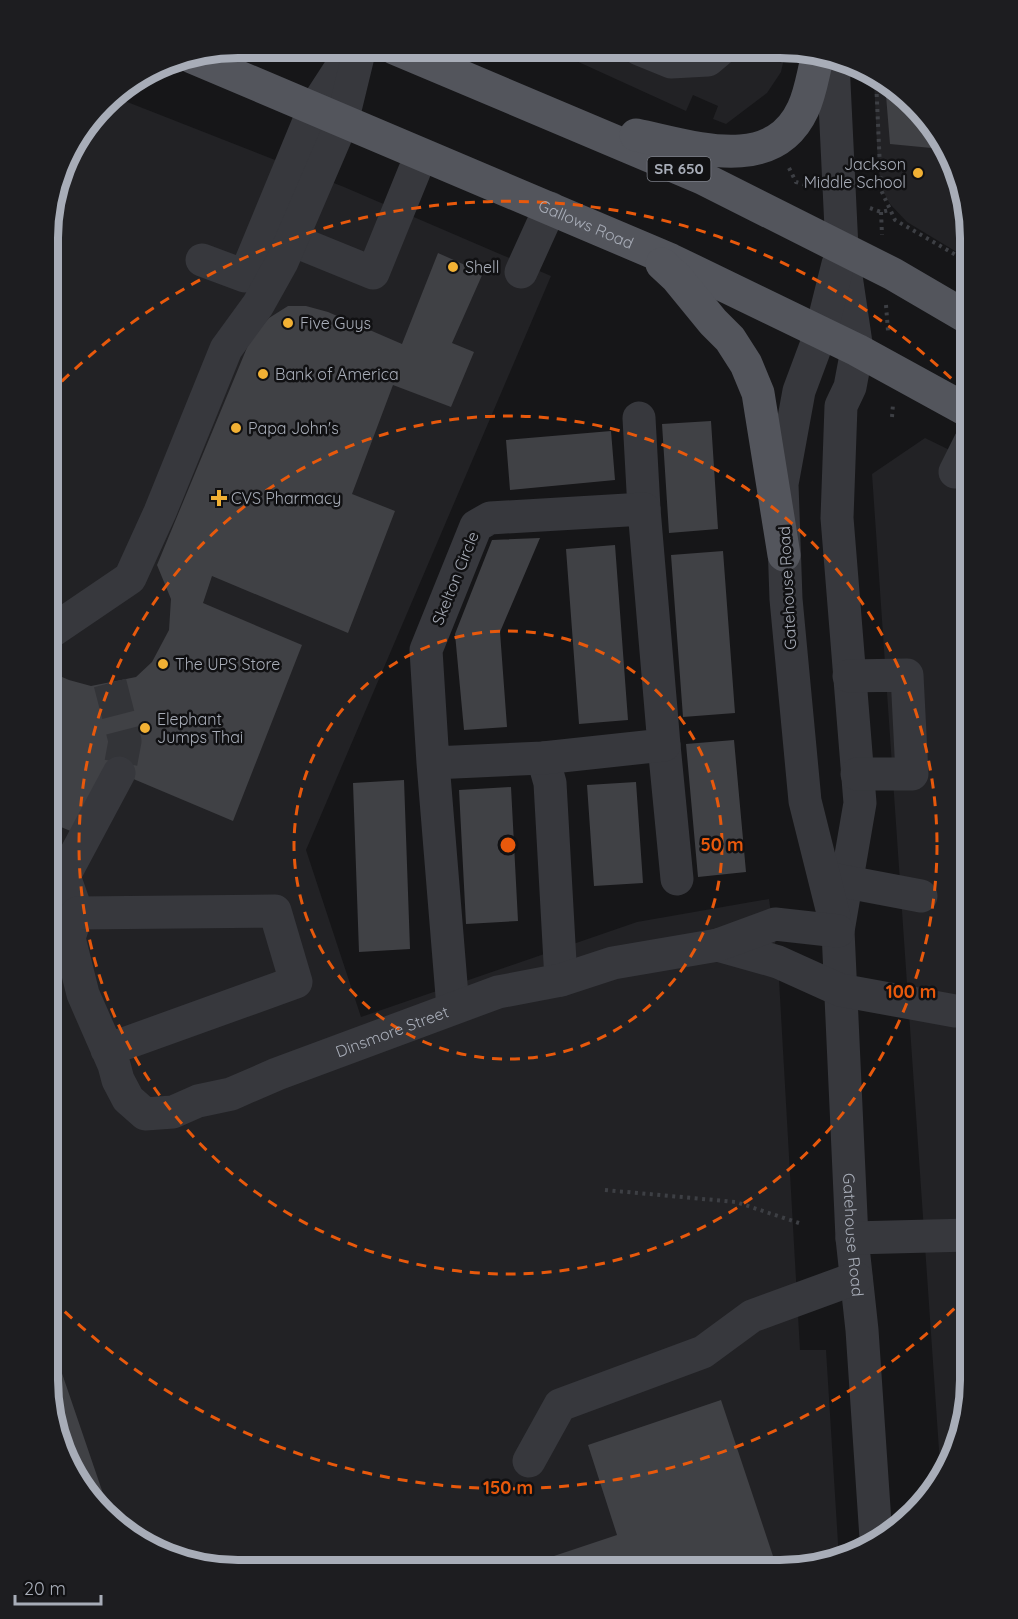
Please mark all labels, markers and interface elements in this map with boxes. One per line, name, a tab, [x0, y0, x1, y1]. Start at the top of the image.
place label: Jackson Middle School	[804, 154, 906, 192]
road number: SR 650	[648, 157, 710, 181]
marker: Jackson Middle School	[911, 166, 925, 180]
street label: Gallows Road	[535, 195, 637, 253]
place label: Shell	[465, 257, 499, 277]
marker: Shell	[446, 260, 460, 274]
place label: Five Guys	[300, 313, 371, 333]
marker: Five Guys	[281, 316, 295, 330]
place label: Bank of America	[275, 364, 399, 384]
marker: Bank of America	[256, 367, 270, 381]
place label: Papa John's	[248, 418, 339, 438]
marker: Papa John's	[229, 421, 243, 435]
place label: CVS Pharmacy	[231, 488, 341, 508]
marker: CVS Pharmacy	[212, 491, 226, 505]
street label: Gatehouse Road	[774, 526, 800, 650]
street label: Skelton Circle	[427, 528, 483, 628]
place label: The UPS Store	[175, 654, 280, 674]
marker: The UPS Store	[156, 657, 170, 671]
place label: Elephant Jumps Thai	[157, 709, 243, 747]
marker: Elephant Jumps Thai	[138, 721, 152, 735]
text: 50 m	[700, 833, 744, 856]
centre of rings	[498, 835, 518, 855]
text: 100 m	[886, 980, 936, 1003]
street label: Dinsmore Street	[333, 1001, 451, 1061]
street label: Gatehouse Road	[839, 1172, 868, 1298]
text: 150 m	[483, 1476, 533, 1499]
scale bar	[15, 1568, 100, 1606]
text: 20 m	[24, 1577, 66, 1600]

